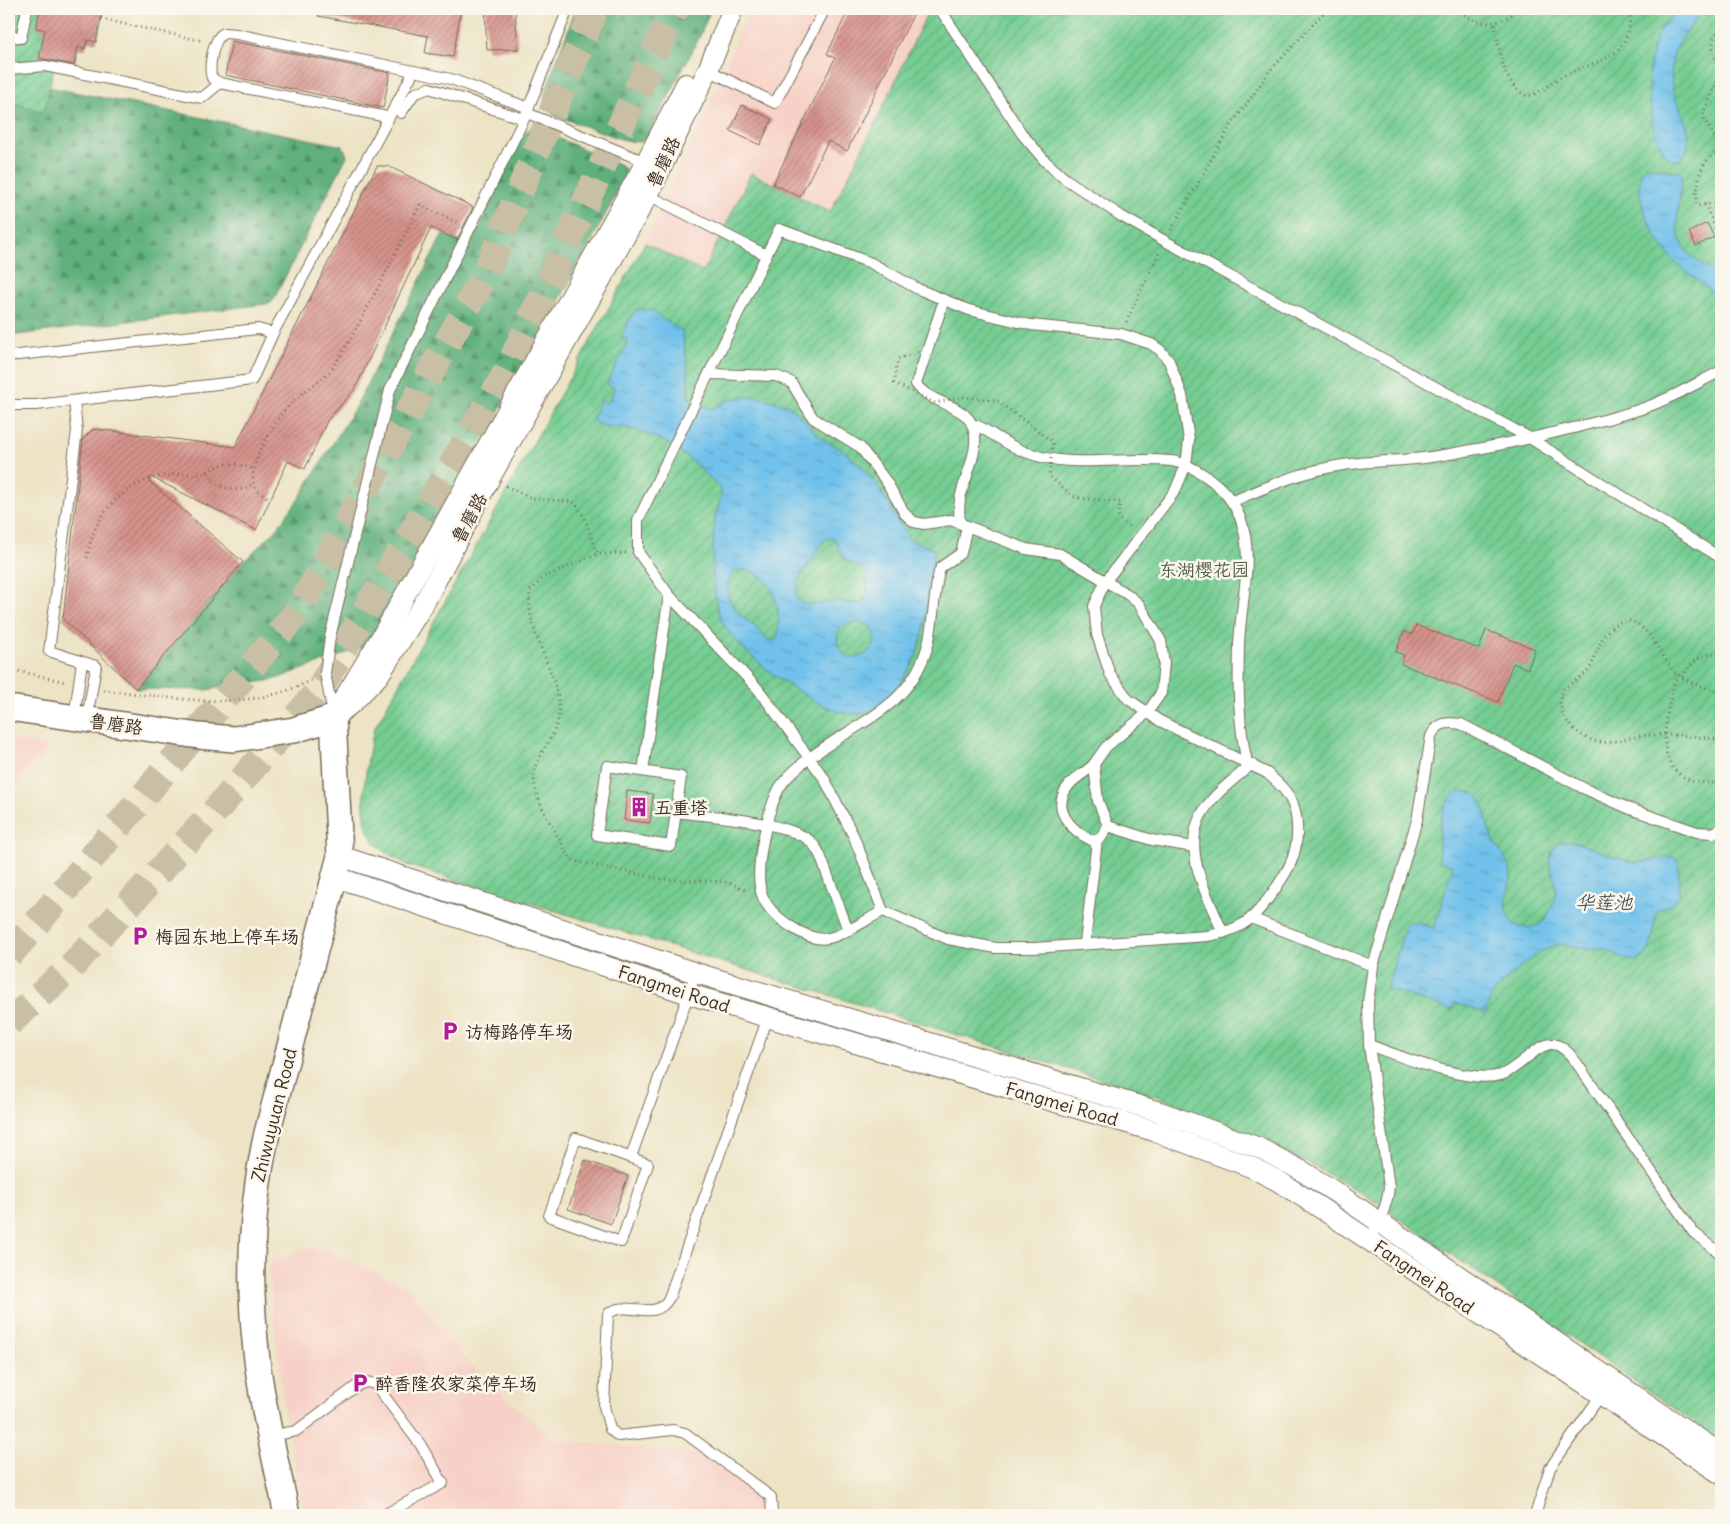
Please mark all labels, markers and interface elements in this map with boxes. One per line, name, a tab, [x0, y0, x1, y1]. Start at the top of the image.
street label: 鲁磨路	[641, 133, 685, 191]
street label: 鲁磨路	[446, 489, 492, 547]
park label: 东湖樱花园	[1159, 558, 1249, 581]
street label: 鲁磨路	[88, 709, 144, 739]
building icon: 五重塔	[628, 796, 650, 818]
place label: 五重塔	[654, 796, 708, 819]
water label: 华莲池	[1575, 890, 1633, 914]
parking icon: 梅园东地上停车场	[129, 925, 151, 947]
place label: 梅园东地上停车场	[155, 925, 299, 948]
street label: Fangmei Road	[615, 960, 733, 1018]
parking icon: 访梅路停车场	[439, 1020, 461, 1042]
place label: 访梅路停车场	[465, 1020, 573, 1043]
street label: Zhiwuyuan Road	[246, 1045, 302, 1184]
street label: Fangmei Road	[1003, 1077, 1121, 1131]
street label: Fangmei Road	[1369, 1235, 1479, 1319]
parking icon: 醉香隆农家菜停车场	[349, 1372, 371, 1394]
place label: 醉香隆农家菜停车场	[375, 1372, 537, 1395]

